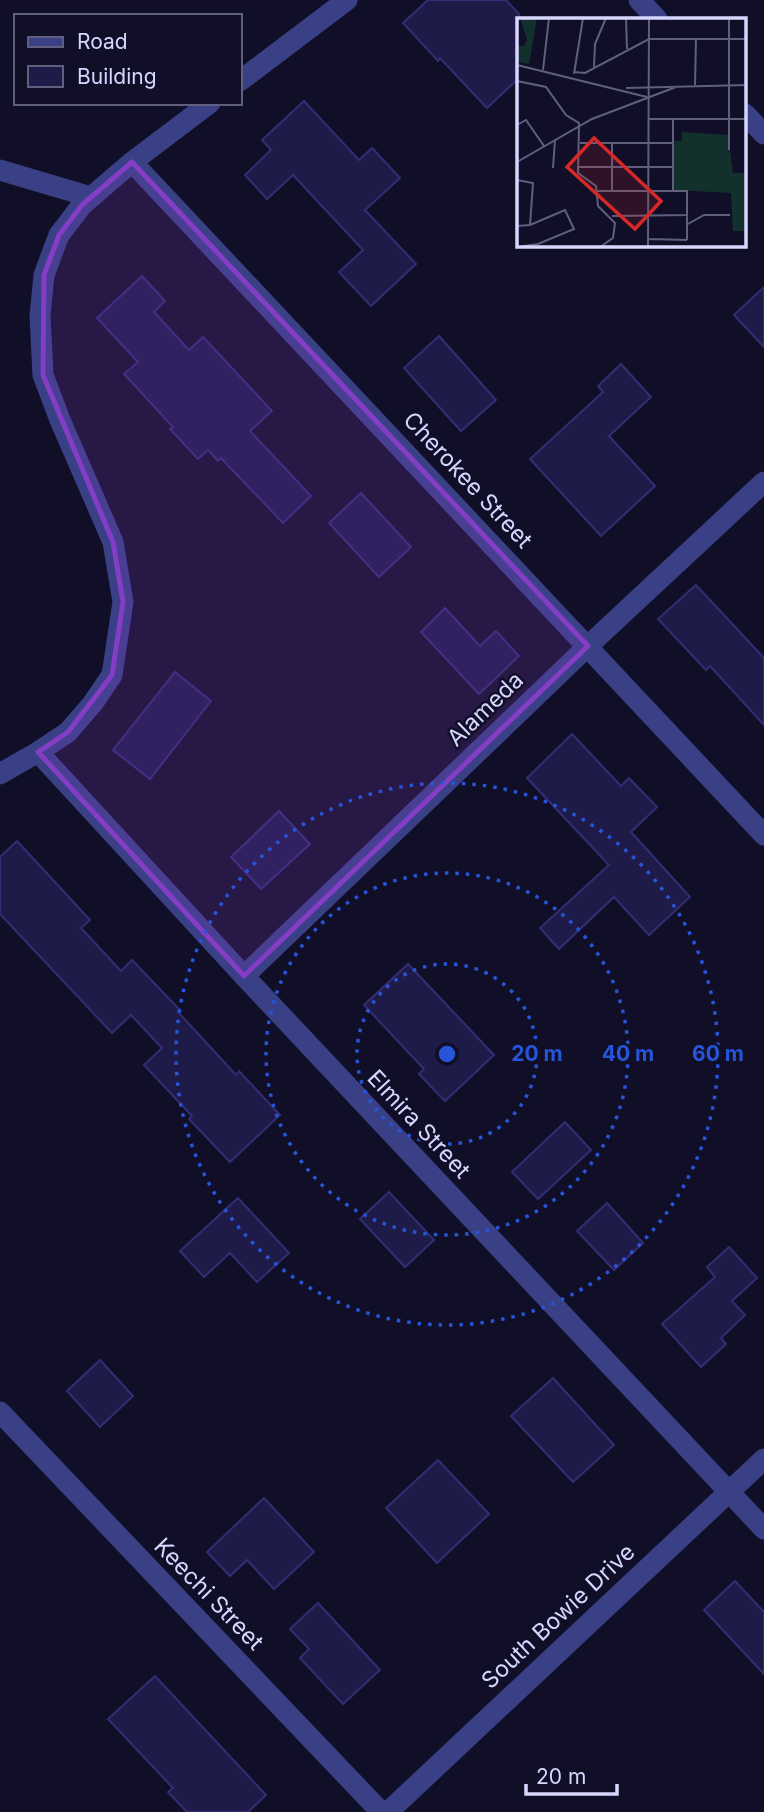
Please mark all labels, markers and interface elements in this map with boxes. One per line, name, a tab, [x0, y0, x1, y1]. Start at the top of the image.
legend	[14, 14, 242, 105]
inset map	[517, 18, 746, 247]
text: Road	[77, 29, 128, 54]
text: Building	[77, 64, 157, 89]
street label: Cherokee Street	[398, 406, 539, 554]
street label: Alameda	[441, 666, 529, 752]
text: 20 m	[511, 1041, 563, 1066]
text: 40 m	[602, 1041, 654, 1066]
text: 60 m	[692, 1041, 744, 1066]
centre of rings	[435, 1042, 459, 1066]
street label: Elmira Street	[362, 1064, 477, 1184]
street label: Keechi Street	[149, 1532, 270, 1656]
street label: South Bowie Drive	[475, 1538, 641, 1694]
scale bar	[526, 1752, 617, 1796]
text: 20 m	[536, 1764, 586, 1789]

